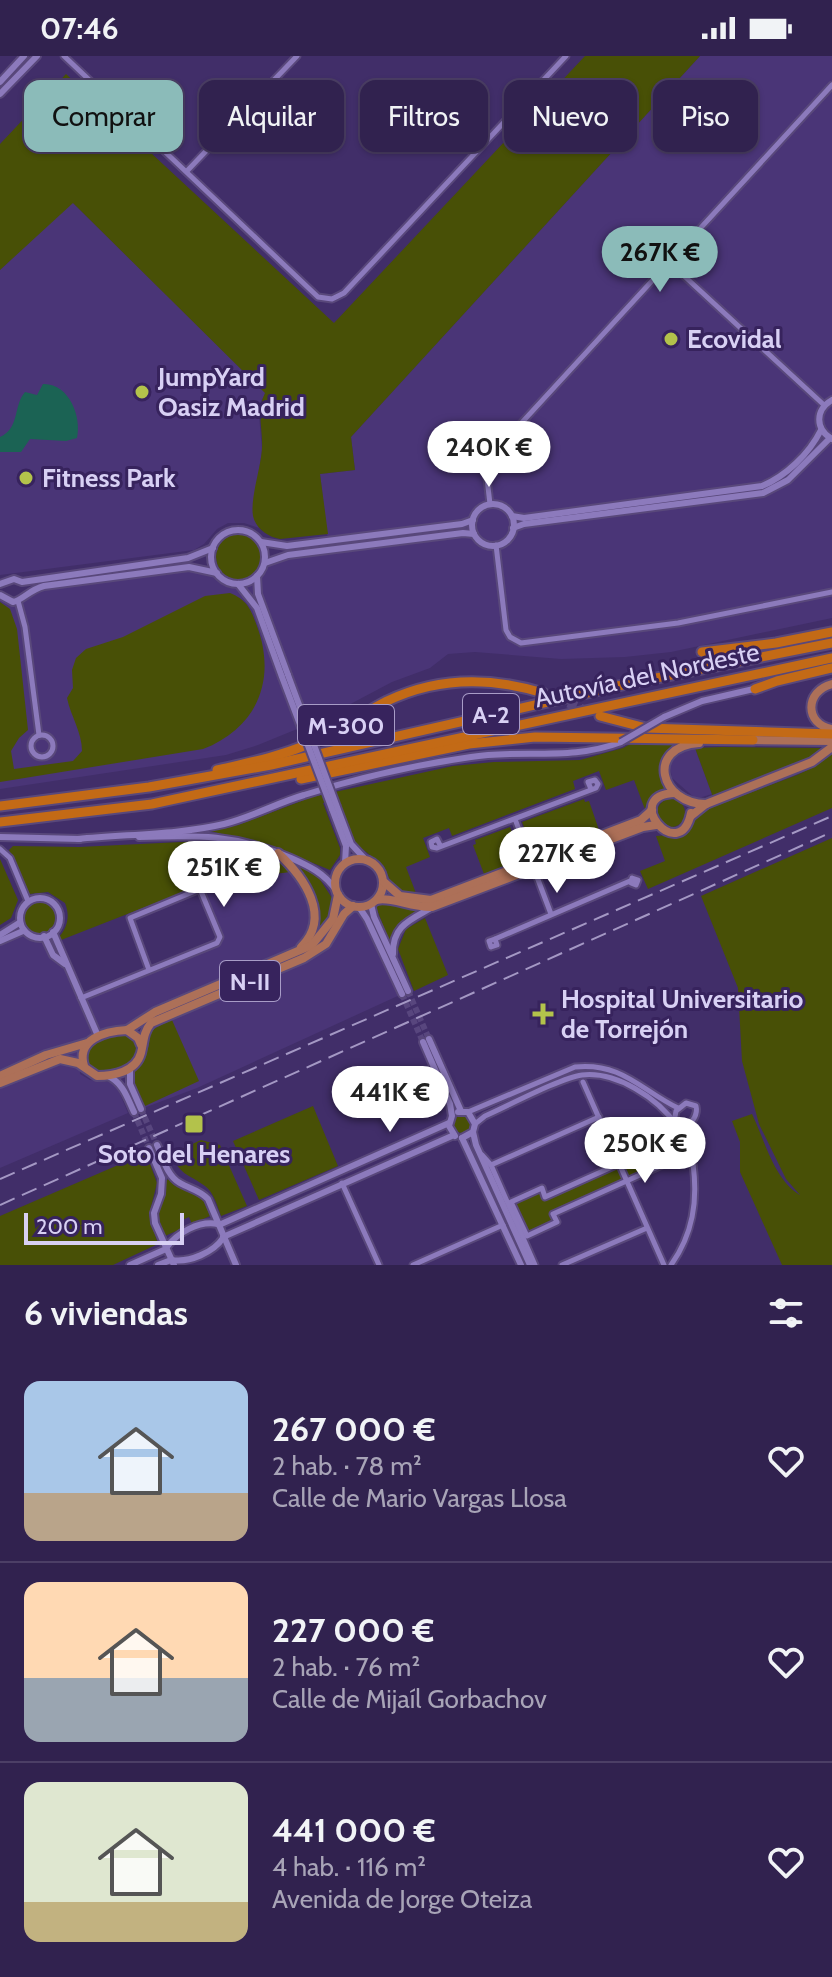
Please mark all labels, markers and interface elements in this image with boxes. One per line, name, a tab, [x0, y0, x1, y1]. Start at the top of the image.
text: 07:46	[40, 10, 119, 47]
chip: Comprar	[24, 80, 183, 152]
chip: Alquilar	[199, 80, 344, 152]
chip: Filtros	[360, 80, 488, 152]
chip: Nuevo	[504, 80, 637, 152]
chip: Piso	[653, 80, 758, 152]
pin: 267K €	[595, 226, 725, 294]
text: 267K €	[620, 236, 700, 268]
place label: Ecovidal	[687, 323, 782, 355]
marker: Ecovidal	[662, 330, 680, 348]
place label: JumpYard Oasiz Madrid	[157, 361, 305, 423]
marker: JumpYard Oasiz Madrid	[133, 383, 151, 401]
pin: 240K €	[424, 421, 554, 489]
text: 240K €	[445, 431, 533, 463]
place label: Fitness Park	[42, 462, 176, 494]
marker: Fitness Park	[17, 469, 35, 487]
street label: Autovía del Nordeste	[532, 636, 762, 714]
road number: A-2	[463, 694, 519, 734]
road number: M-300	[298, 705, 394, 745]
pin: 227K €	[492, 827, 622, 895]
text: 227K €	[517, 837, 597, 869]
pin: 251K €	[159, 841, 289, 909]
text: 251K €	[186, 851, 262, 883]
road number: N-II	[220, 961, 280, 1001]
place label: Hospital Universitario de Torrejón	[561, 983, 804, 1045]
marker: Hospital Universitario de Torrejón	[532, 1003, 554, 1025]
pin: 441K €	[325, 1066, 455, 1134]
text: 441K €	[350, 1076, 430, 1108]
marker: Soto del Henares	[183, 1113, 205, 1135]
pin: 250K €	[580, 1117, 710, 1185]
text: 250K €	[603, 1127, 687, 1159]
place label: Soto del Henares	[98, 1138, 290, 1170]
scale bar	[24, 1209, 184, 1245]
text: 200 m	[36, 1213, 102, 1240]
icon: filters	[764, 1291, 808, 1335]
text: 6 viviendas	[24, 1292, 188, 1334]
text: 267 000 €	[272, 1408, 436, 1450]
icon: home	[88, 1413, 184, 1509]
icon: heart	[764, 1439, 808, 1483]
text: 2 hab. · 78 m²	[272, 1450, 422, 1482]
text: Calle de Mario Vargas Llosa	[272, 1482, 567, 1514]
text: 227 000 €	[272, 1609, 434, 1651]
icon: home	[88, 1614, 184, 1710]
icon: heart	[764, 1640, 808, 1684]
text: 2 hab. · 76 m²	[272, 1651, 420, 1683]
text: Calle de Mijaíl Gorbachov	[272, 1683, 547, 1715]
text: 441 000 €	[272, 1809, 436, 1851]
icon: home	[88, 1814, 184, 1910]
icon: heart	[764, 1840, 808, 1884]
text: 4 hab. · 116 m²	[272, 1851, 426, 1883]
text: Avenida de Jorge Oteiza	[272, 1883, 532, 1915]

